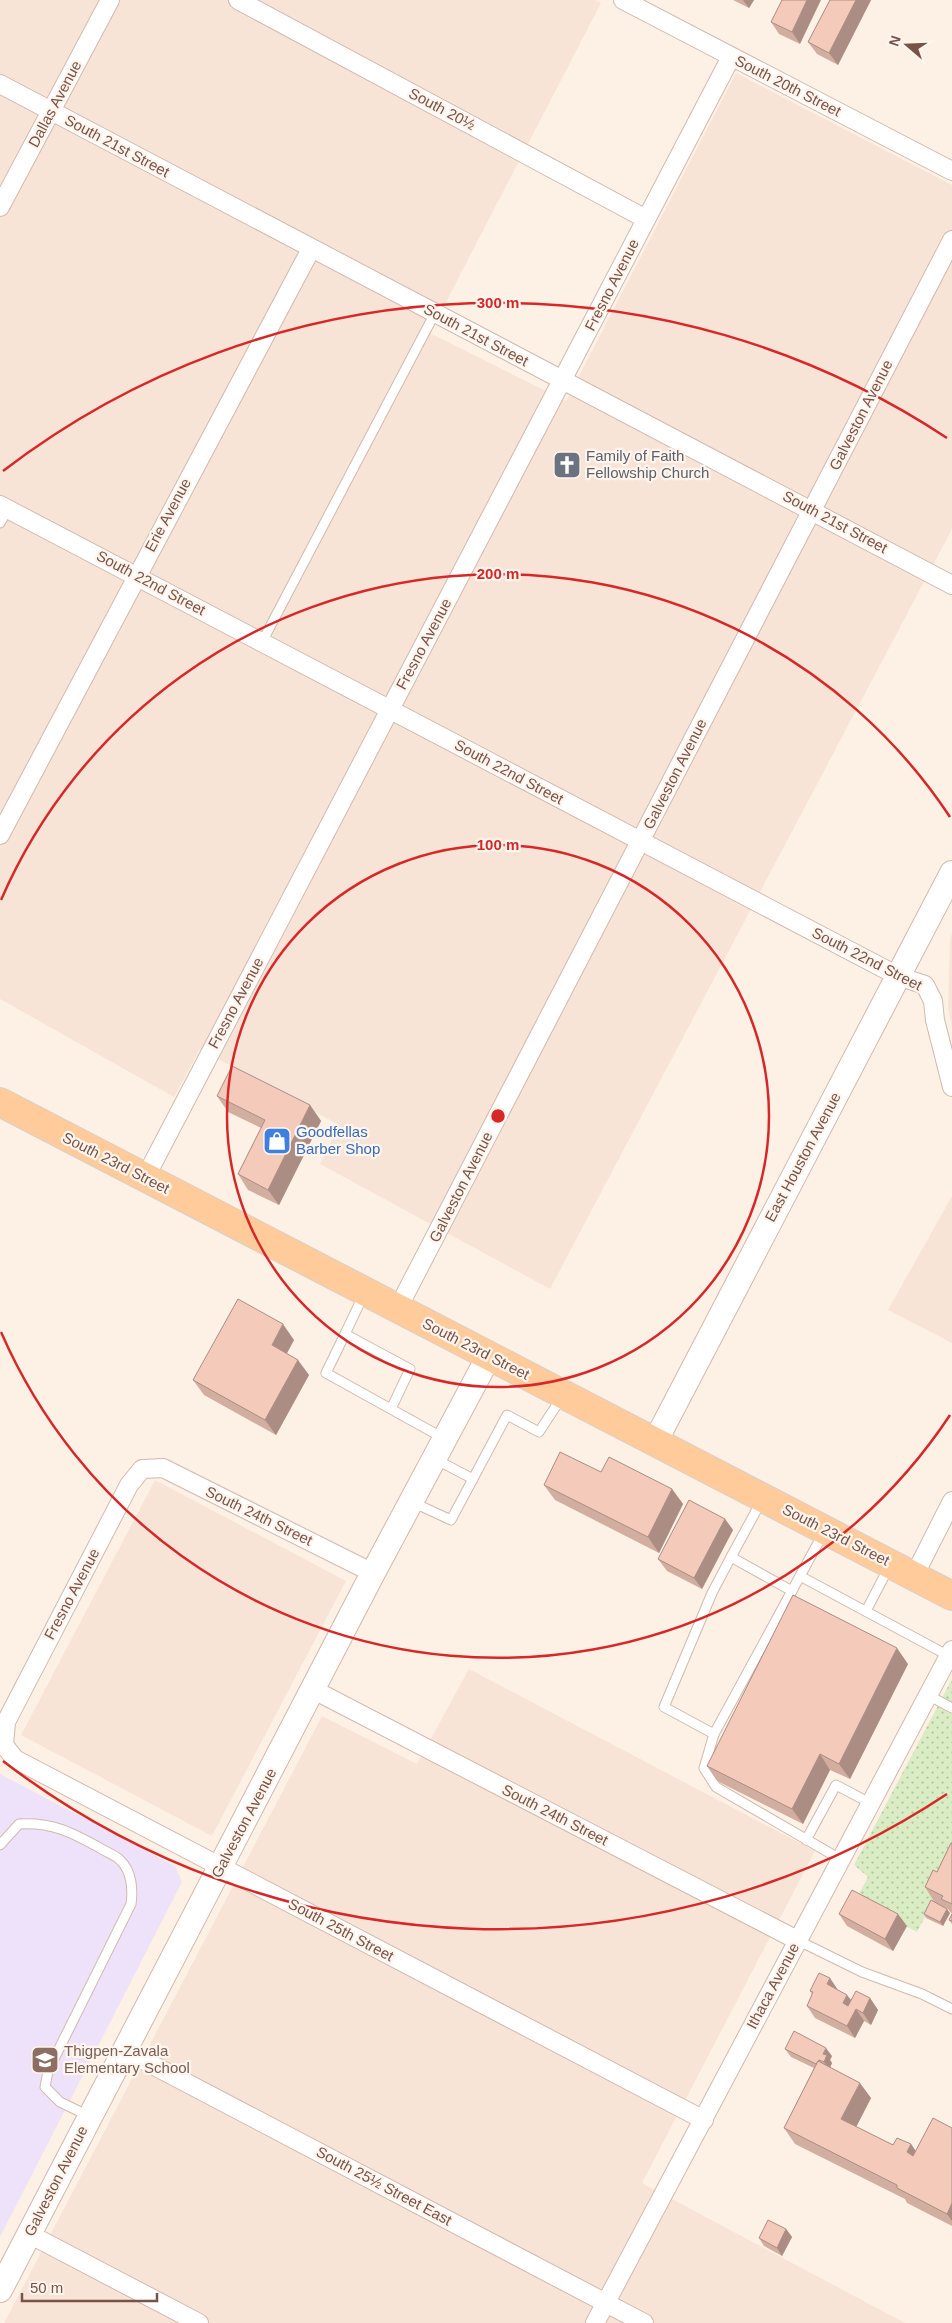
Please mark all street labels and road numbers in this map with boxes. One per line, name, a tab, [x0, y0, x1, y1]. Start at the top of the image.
street label: South 20th Street	[732, 51, 845, 120]
street label: Dallas Avenue	[25, 58, 85, 150]
street label: South 20½	[406, 84, 479, 133]
street label: South 21st Street	[62, 111, 173, 181]
street label: Fresno Avenue	[581, 236, 642, 333]
street label: South 21st Street	[421, 300, 532, 370]
street label: Galveston Avenue	[825, 357, 896, 473]
street label: Erie Avenue	[141, 475, 194, 554]
street label: South 21st Street	[780, 487, 891, 557]
street label: South 22nd Street	[94, 547, 209, 619]
street label: Fresno Avenue	[392, 595, 455, 692]
street label: Galveston Avenue	[639, 716, 710, 832]
street label: South 22nd Street	[452, 736, 567, 808]
street label: South 22nd Street	[809, 924, 926, 994]
street label: Fresno Avenue	[204, 954, 267, 1051]
street label: East Houston Avenue	[761, 1089, 844, 1224]
street label: South 23rd Street	[60, 1128, 173, 1197]
street label: Galveston Avenue	[425, 1129, 496, 1245]
street label: South 23rd Street	[420, 1314, 533, 1383]
street label: South 24th Street	[203, 1482, 316, 1549]
street label: South 23rd Street	[780, 1500, 893, 1569]
street label: Fresno Avenue	[40, 1545, 103, 1642]
street label: Galveston Avenue	[208, 1765, 280, 1880]
street label: South 24th Street	[499, 1780, 612, 1849]
street label: South 25th Street	[286, 1895, 398, 1965]
street label: Ithaca Avenue	[743, 1940, 802, 2032]
street label: Galveston Avenue	[20, 2123, 91, 2239]
street label: South 25½ Street East	[314, 2143, 456, 2229]

